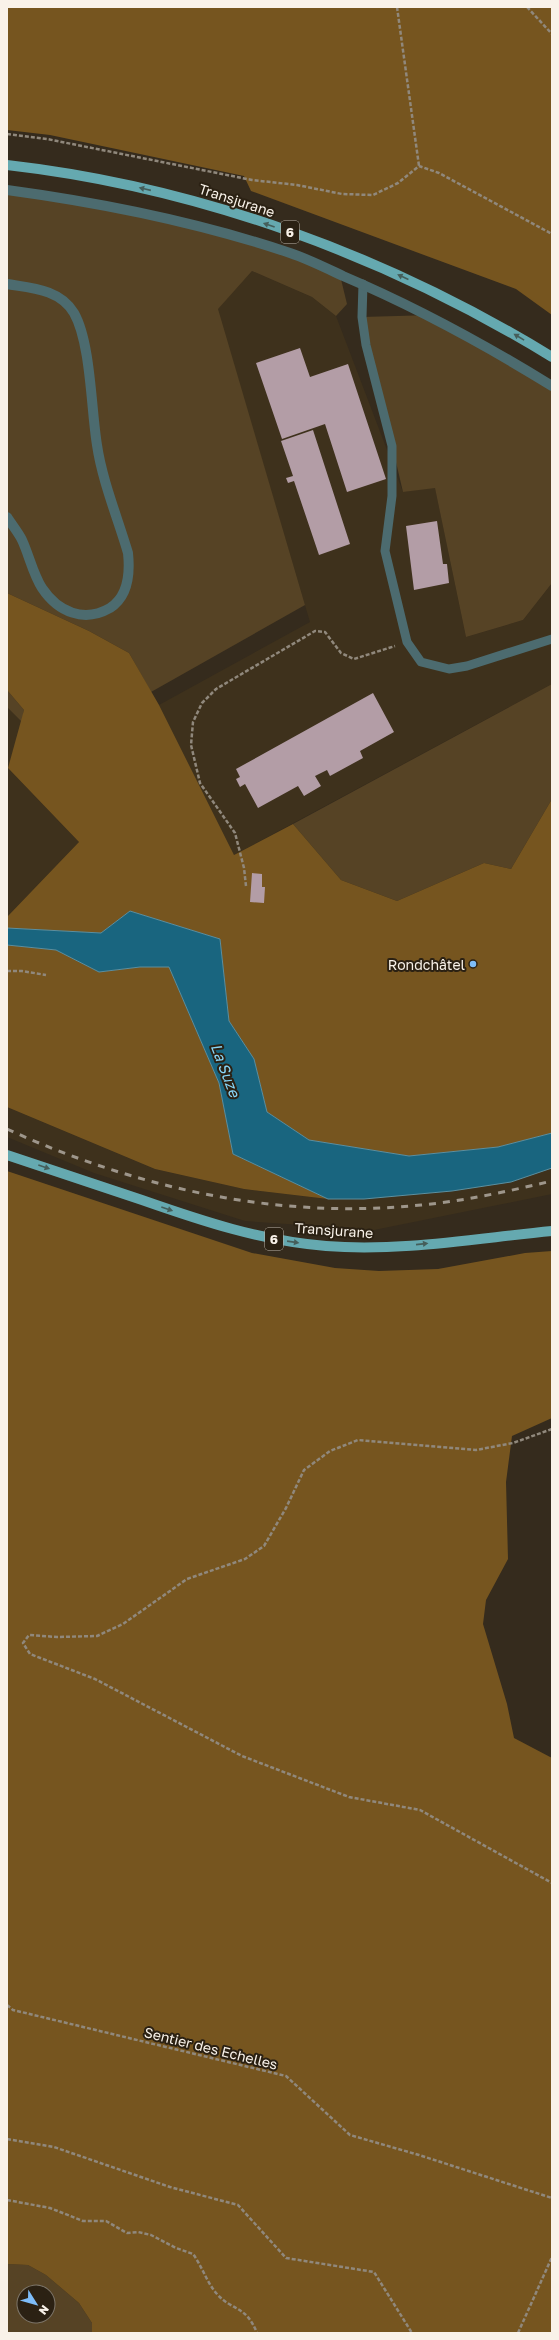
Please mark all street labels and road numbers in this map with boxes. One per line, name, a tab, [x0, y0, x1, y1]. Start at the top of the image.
street label: Transjurane	[197, 180, 277, 220]
road number: 6	[281, 221, 299, 243]
street label: Transjurane	[294, 1219, 374, 1241]
road number: 6	[265, 1228, 283, 1250]
street label: Sentier des Echelles	[143, 2023, 279, 2073]

